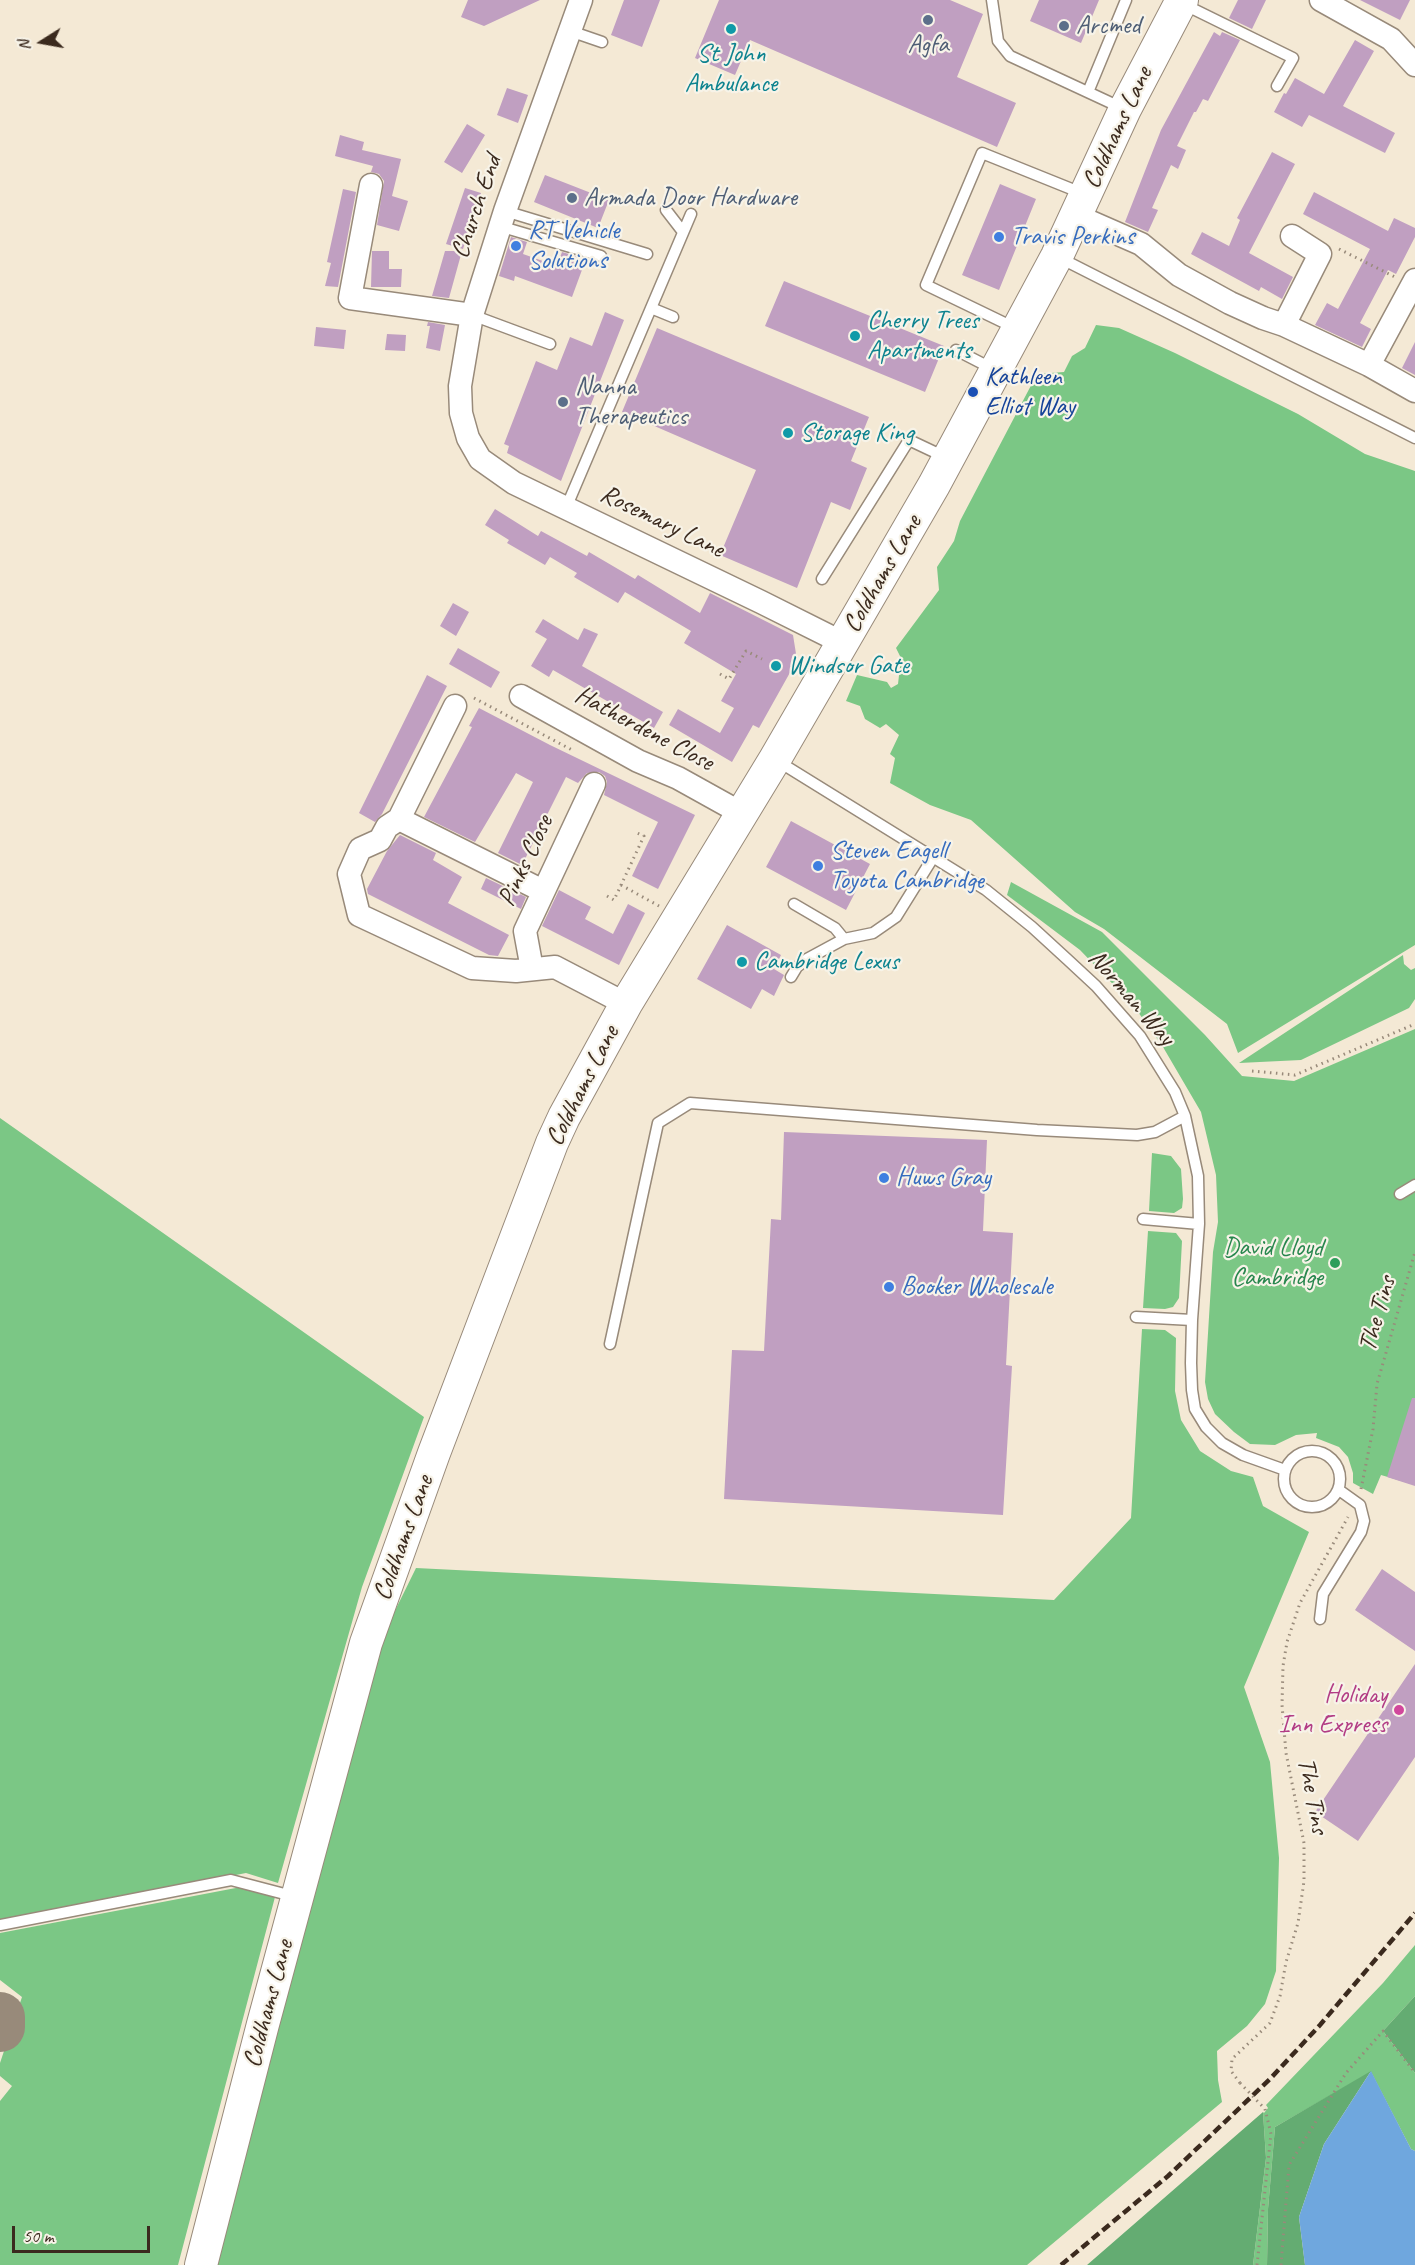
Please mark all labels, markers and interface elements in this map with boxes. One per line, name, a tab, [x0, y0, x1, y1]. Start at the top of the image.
place label: Arcmed	[1076, 10, 1141, 42]
north arrow	[12, 12, 72, 72]
marker: Agfa	[921, 13, 935, 27]
marker: Arcmed	[1057, 19, 1071, 33]
marker: St John Ambulance	[724, 22, 738, 36]
place label: Agfa	[907, 29, 949, 61]
place label: St John Ambulance	[685, 38, 777, 100]
text: N	[14, 39, 35, 52]
street label: Coldhams Lane	[1076, 62, 1160, 194]
street label: Church End	[445, 151, 509, 263]
place label: Armada Door Hardware	[584, 182, 797, 214]
marker: Armada Door Hardware	[565, 191, 579, 205]
place label: RT Vehicle Solutions	[528, 215, 619, 276]
place label: Travis Perkins	[1011, 221, 1134, 253]
marker: Travis Perkins	[992, 230, 1006, 244]
marker: RT Vehicle Solutions	[509, 239, 523, 253]
place label: Cherry Trees Apartments	[867, 305, 979, 366]
marker: Cherry Trees Apartments	[848, 329, 862, 343]
place label: Kathleen Elliot Way	[985, 361, 1075, 422]
place label: Nanna Therapeutics	[575, 371, 687, 432]
marker: Kathleen Elliot Way	[966, 385, 980, 399]
marker: Nanna Therapeutics	[556, 395, 570, 409]
place label: Storage King	[800, 417, 914, 449]
marker: Storage King	[781, 426, 795, 440]
street label: Rosemary Lane	[595, 479, 729, 565]
street label: Coldhams Lane	[837, 510, 929, 638]
place label: Windsor Gate	[788, 650, 909, 682]
marker: Windsor Gate	[769, 659, 783, 673]
street label: Hatherdene Close	[569, 679, 719, 779]
street label: Pinks Close	[491, 811, 561, 911]
place label: Steven Eagell Toyota Cambridge	[830, 835, 984, 897]
marker: Steven Eagell Toyota Cambridge	[811, 859, 825, 873]
street label: Norman Way	[1081, 944, 1181, 1052]
place label: Cambridge Lexus	[754, 946, 899, 978]
marker: Cambridge Lexus	[735, 955, 749, 969]
street label: Coldhams Lane	[539, 1021, 627, 1151]
place label: Huws Gray	[896, 1162, 991, 1194]
marker: Huws Gray	[877, 1171, 891, 1185]
place label: David Lloyd Cambridge	[1223, 1232, 1323, 1294]
marker: David Lloyd Cambridge	[1328, 1256, 1342, 1270]
place label: Booker Wholesale	[901, 1271, 1052, 1303]
street label: The Tins	[1352, 1273, 1404, 1355]
marker: Booker Wholesale	[882, 1280, 896, 1294]
street label: Coldhams Lane	[367, 1471, 441, 1605]
place label: Holiday Inn Express	[1279, 1679, 1387, 1740]
marker: Holiday Inn Express	[1392, 1703, 1406, 1717]
street label: The Tins	[1289, 1755, 1335, 1837]
street label: Coldhams Lane	[237, 1937, 301, 2071]
scale bar	[15, 2214, 153, 2252]
text: 50 m	[23, 2225, 54, 2247]

